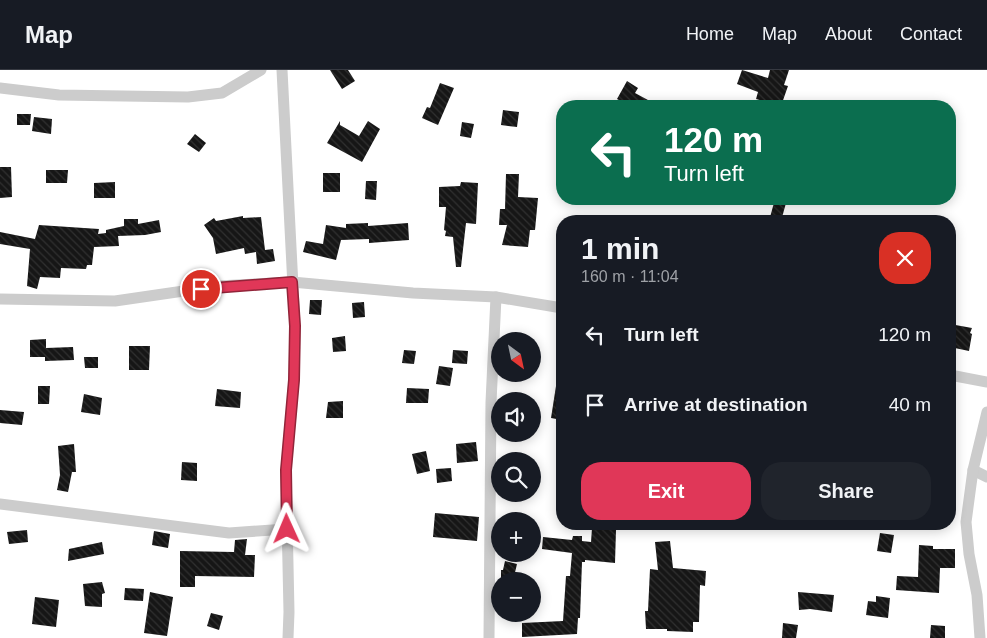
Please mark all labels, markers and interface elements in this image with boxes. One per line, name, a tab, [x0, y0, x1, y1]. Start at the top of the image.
text: Map	[25, 21, 73, 48]
text: Home	[686, 24, 734, 44]
text: Map	[762, 24, 797, 44]
text: About	[825, 24, 872, 44]
text: Contact	[900, 24, 962, 44]
icon: left	[581, 120, 646, 185]
text: 120 m	[664, 120, 763, 159]
text: Turn left	[664, 161, 744, 186]
text: 1 min	[581, 232, 659, 265]
button: close	[879, 232, 931, 284]
pin	[180, 268, 222, 310]
text: 160 m · 11:04	[581, 268, 679, 285]
icon: arrive	[187, 275, 215, 303]
icon: left	[581, 321, 609, 349]
text: Turn left	[624, 324, 699, 345]
text: 120 m	[878, 324, 931, 345]
north arrow	[491, 332, 541, 382]
map controls	[491, 332, 541, 622]
icon: arrive	[581, 391, 609, 419]
button: sound	[491, 392, 541, 442]
text: Arrive at destination	[624, 394, 808, 415]
text: 40 m	[889, 394, 931, 415]
button: search	[491, 452, 541, 502]
button: Exit	[581, 462, 751, 520]
button: Share	[761, 462, 931, 520]
position arrow	[260, 502, 312, 554]
button: +	[491, 512, 541, 562]
button: −	[491, 572, 541, 622]

